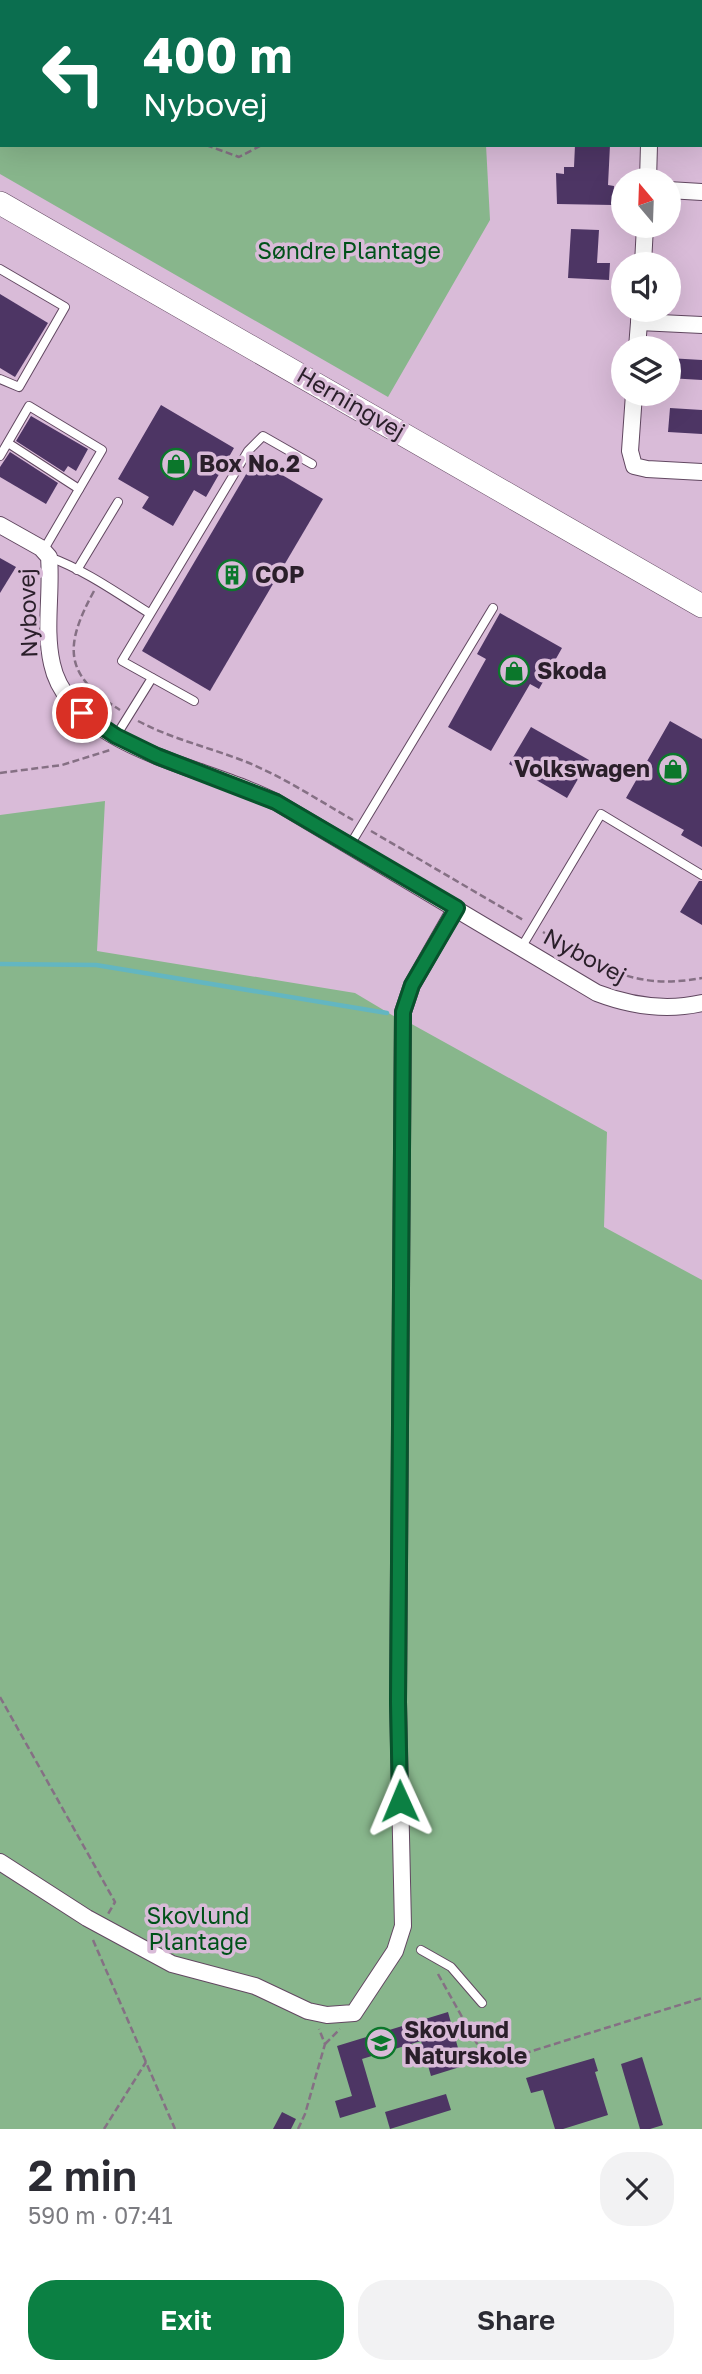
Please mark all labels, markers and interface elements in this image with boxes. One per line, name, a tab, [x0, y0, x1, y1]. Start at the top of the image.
text: 400 m	[143, 25, 292, 84]
icon: left	[28, 28, 119, 119]
text: Nybovej	[143, 85, 268, 123]
north arrow	[611, 168, 681, 238]
map controls	[611, 168, 681, 406]
park label: Søndre Plantage	[257, 236, 441, 264]
button: sound	[611, 252, 681, 322]
button: layers	[611, 336, 681, 406]
street label: Herningvej	[292, 360, 411, 444]
shop icon: Box No.2	[159, 447, 193, 481]
place label: Box No.2	[199, 449, 300, 477]
building icon: COP	[215, 558, 249, 592]
place label: COP	[255, 560, 304, 588]
street label: Nybovej	[11, 568, 43, 658]
shop icon: Skoda	[497, 654, 531, 688]
place label: Skoda	[537, 656, 607, 684]
pin	[52, 683, 112, 743]
icon: arrive	[63, 694, 101, 732]
shop icon: Volkswagen	[656, 752, 690, 786]
place label: Volkswagen	[514, 754, 650, 782]
street label: Nybovej	[539, 922, 632, 989]
position arrow	[363, 1764, 437, 1838]
park label: Skovlund Plantage	[146, 1901, 250, 1955]
place label: Skovlund Naturskole	[404, 2015, 527, 2069]
school or university icon: Skovlund Naturskole	[364, 2026, 398, 2060]
text: 2 min	[28, 2150, 137, 2200]
button: close	[600, 2152, 674, 2226]
text: 590 m · 07:41	[28, 2201, 173, 2229]
button: Exit	[28, 2280, 344, 2360]
button: Share	[358, 2280, 674, 2360]

